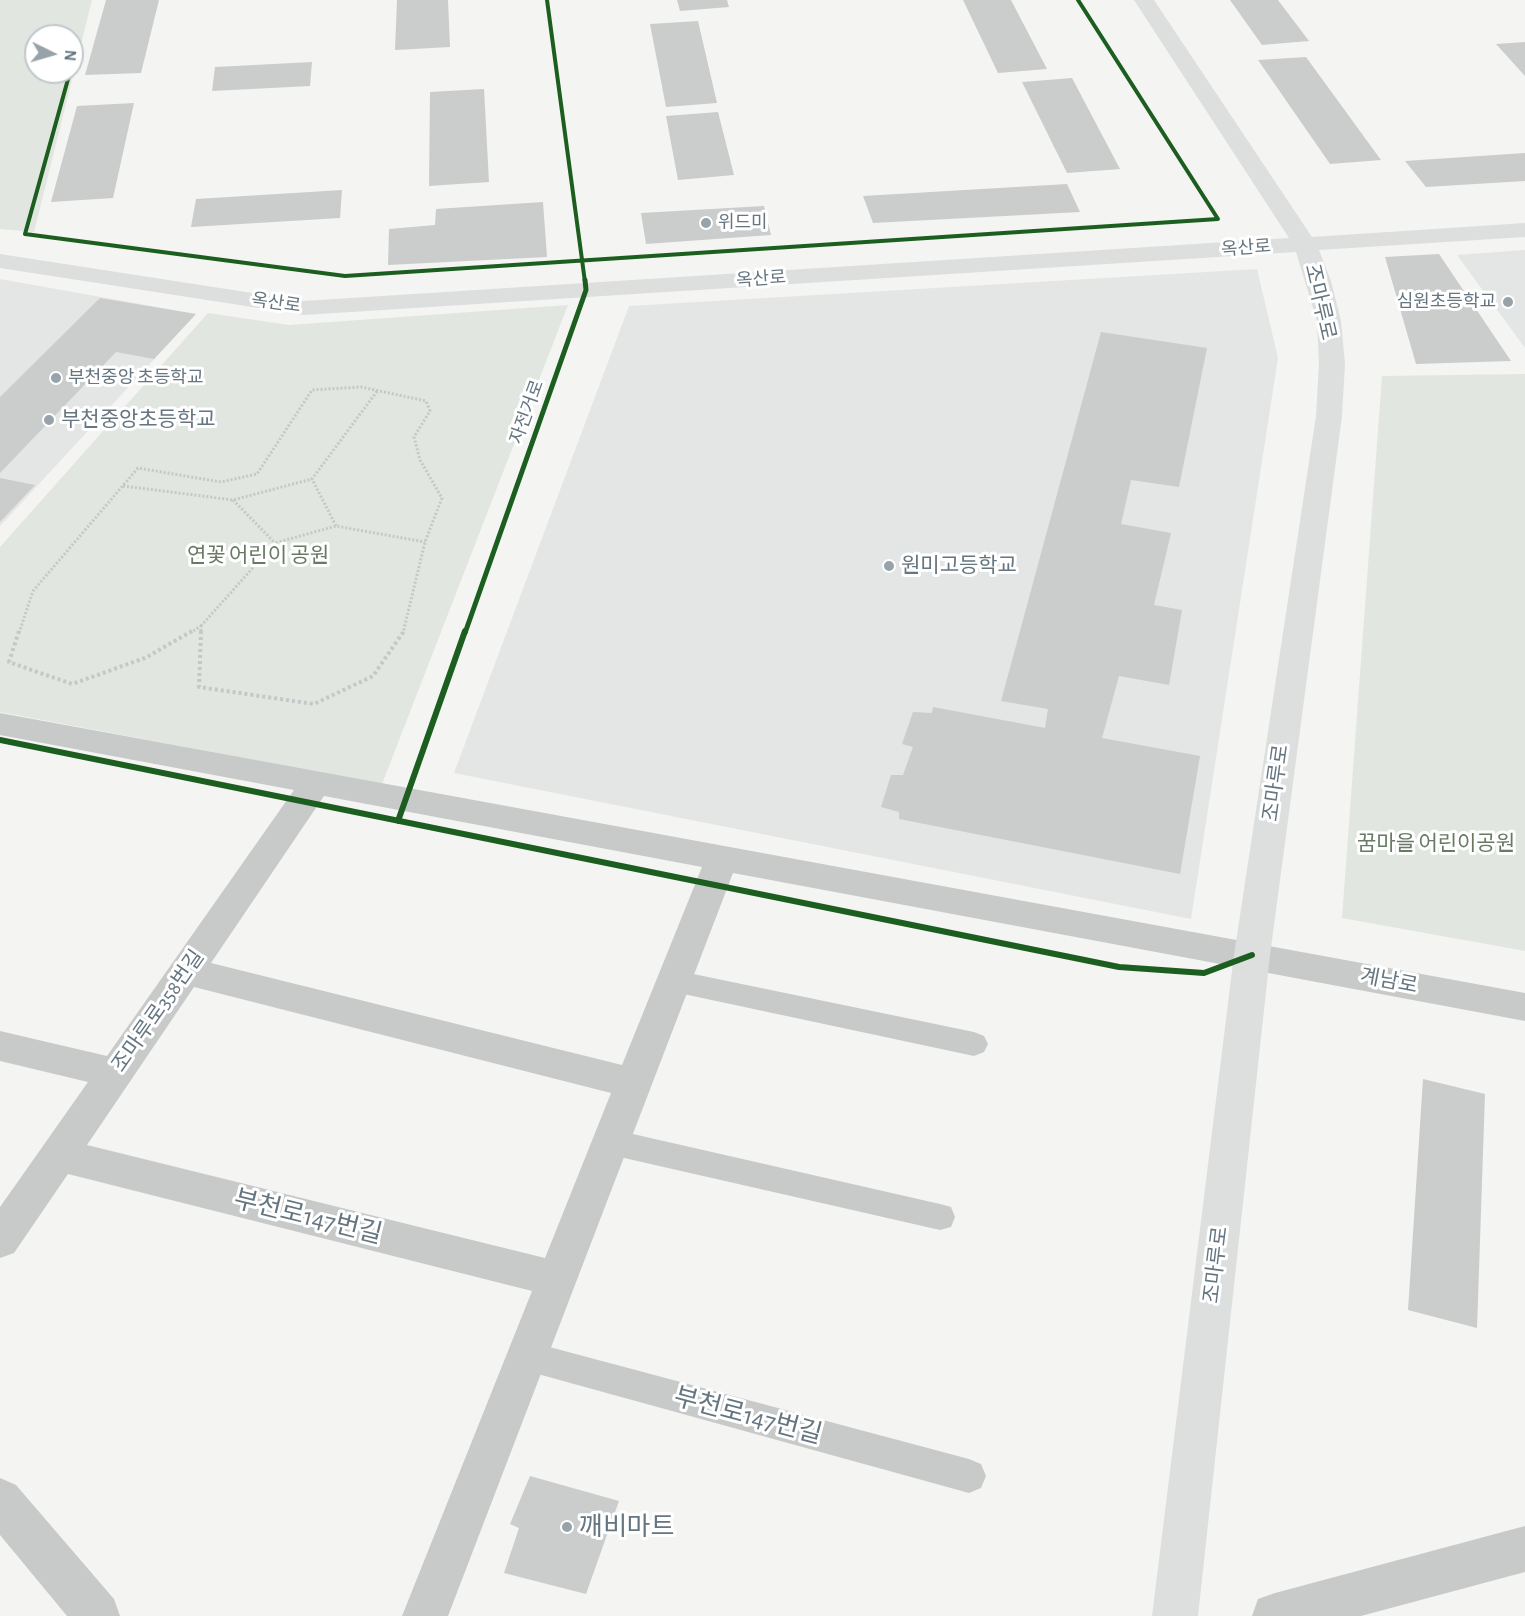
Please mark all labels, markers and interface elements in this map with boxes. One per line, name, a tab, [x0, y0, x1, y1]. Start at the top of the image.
north arrow	[24, 24, 84, 84]
text: N	[61, 49, 78, 62]
place label: 위드미	[718, 212, 768, 234]
marker: 위드미	[699, 216, 713, 230]
street label: 옥산로	[1220, 235, 1272, 261]
street label: 조마루로	[1299, 262, 1341, 342]
street label: 옥산로	[735, 266, 787, 292]
street label: 옥산로	[250, 289, 302, 317]
place label: 심원초등학교	[1397, 291, 1496, 313]
marker: 심원초등학교	[1501, 295, 1515, 309]
place label: 부천중앙 초등학교	[68, 367, 203, 389]
marker: 부천중앙 초등학교	[49, 371, 63, 385]
street label: 자전거로	[506, 377, 548, 447]
place label: 부천중앙초등학교	[61, 407, 216, 433]
marker: 부천중앙초등학교	[42, 413, 56, 427]
park label: 연꽃 어린이 공원	[187, 543, 329, 569]
place label: 원미고등학교	[901, 553, 1017, 579]
marker: 원미고등학교	[882, 559, 896, 573]
street label: 조마루로	[1258, 743, 1294, 823]
park label: 꿈마을 어린이공원	[1357, 831, 1515, 857]
street label: 조마루로358번길	[107, 945, 209, 1077]
street label: 계남로	[1358, 963, 1420, 999]
street label: 부천로147번길	[231, 1183, 385, 1251]
street label: 조마루로	[1199, 1225, 1233, 1305]
street label: 부천로147번길	[671, 1381, 825, 1451]
place label: 깨비마트	[579, 1511, 675, 1543]
marker: 깨비마트	[560, 1520, 574, 1534]

